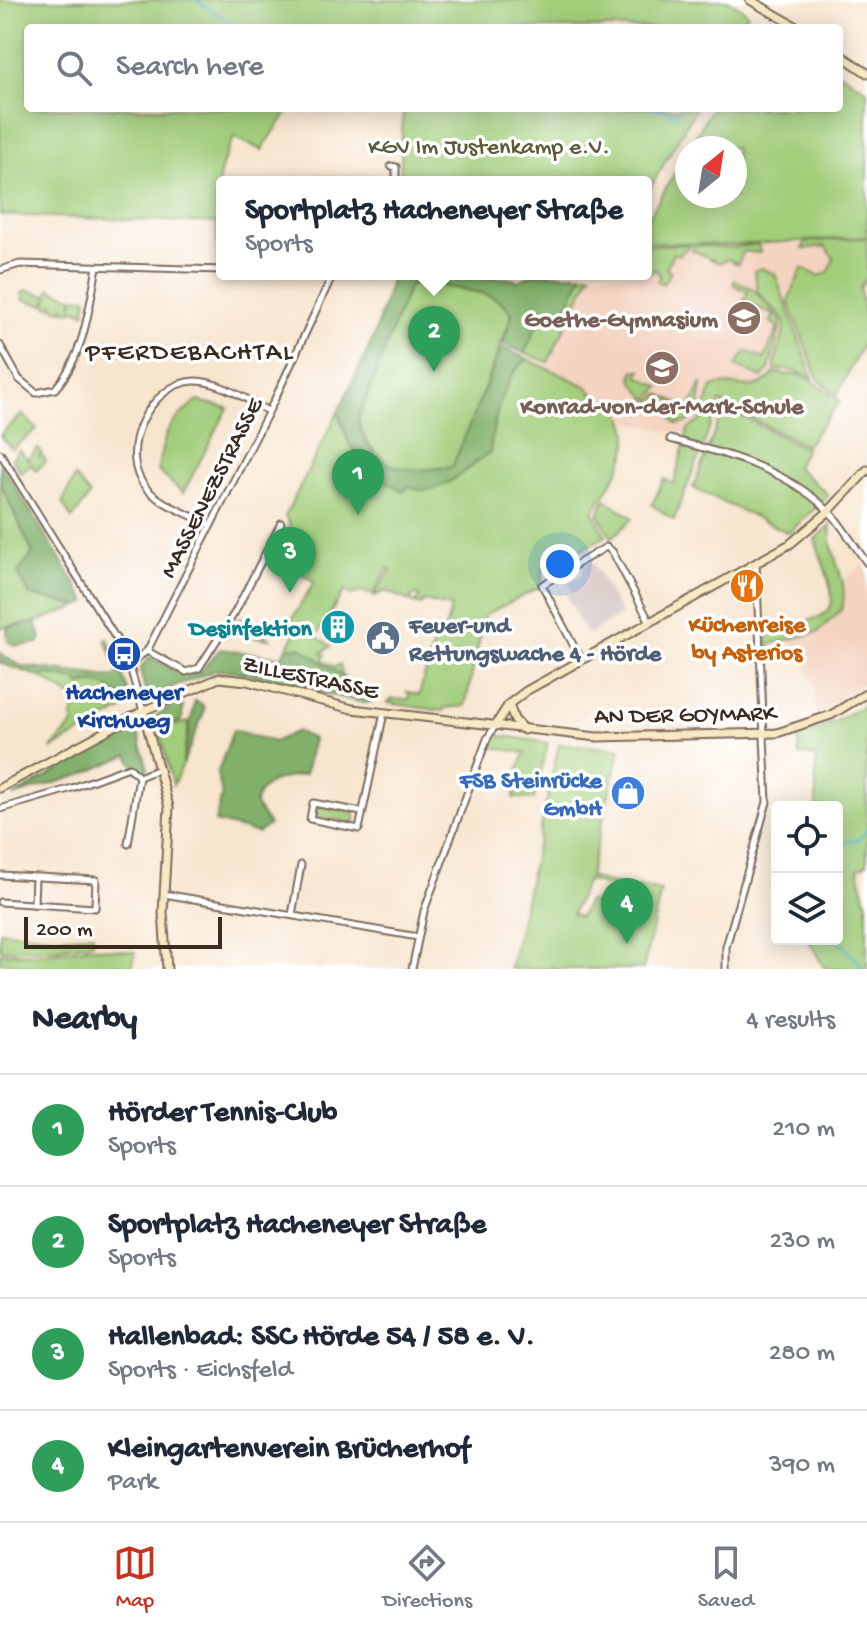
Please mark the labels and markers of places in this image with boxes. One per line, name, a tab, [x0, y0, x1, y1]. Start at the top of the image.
school or university icon: Goethe-Gymnasium	[725, 299, 763, 337]
pin: 2	[408, 306, 460, 372]
place label: Goethe-Gymnasium	[524, 307, 718, 336]
school or university icon: Konrad-von-der-Mark-Schule	[643, 349, 681, 387]
place label: Konrad-von-der-Mark-Schule	[520, 394, 805, 423]
pin: 1	[332, 449, 384, 515]
pin: 3	[264, 527, 316, 593]
restaurant icon: Küchenreise by Asterios	[728, 567, 766, 605]
building icon: Desinfektion	[319, 608, 357, 646]
place label: Küchenreise by Asterios	[688, 612, 807, 669]
place label: Feuer-und Rettungswache 4 - Hörde	[408, 613, 663, 670]
place label: Desinfektion	[187, 616, 313, 645]
public building icon: Feuer-und Rettungswache 4 - Hörde	[364, 619, 402, 657]
bus stop icon: Hacheneyer Kirchweg	[105, 635, 143, 673]
place label: Hacheneyer Kirchweg	[66, 680, 185, 737]
place label: FSB Steinrücke GmbH	[459, 768, 604, 825]
shop icon: FSB Steinrücke GmbH	[609, 774, 647, 812]
pin: 4	[601, 878, 653, 944]

